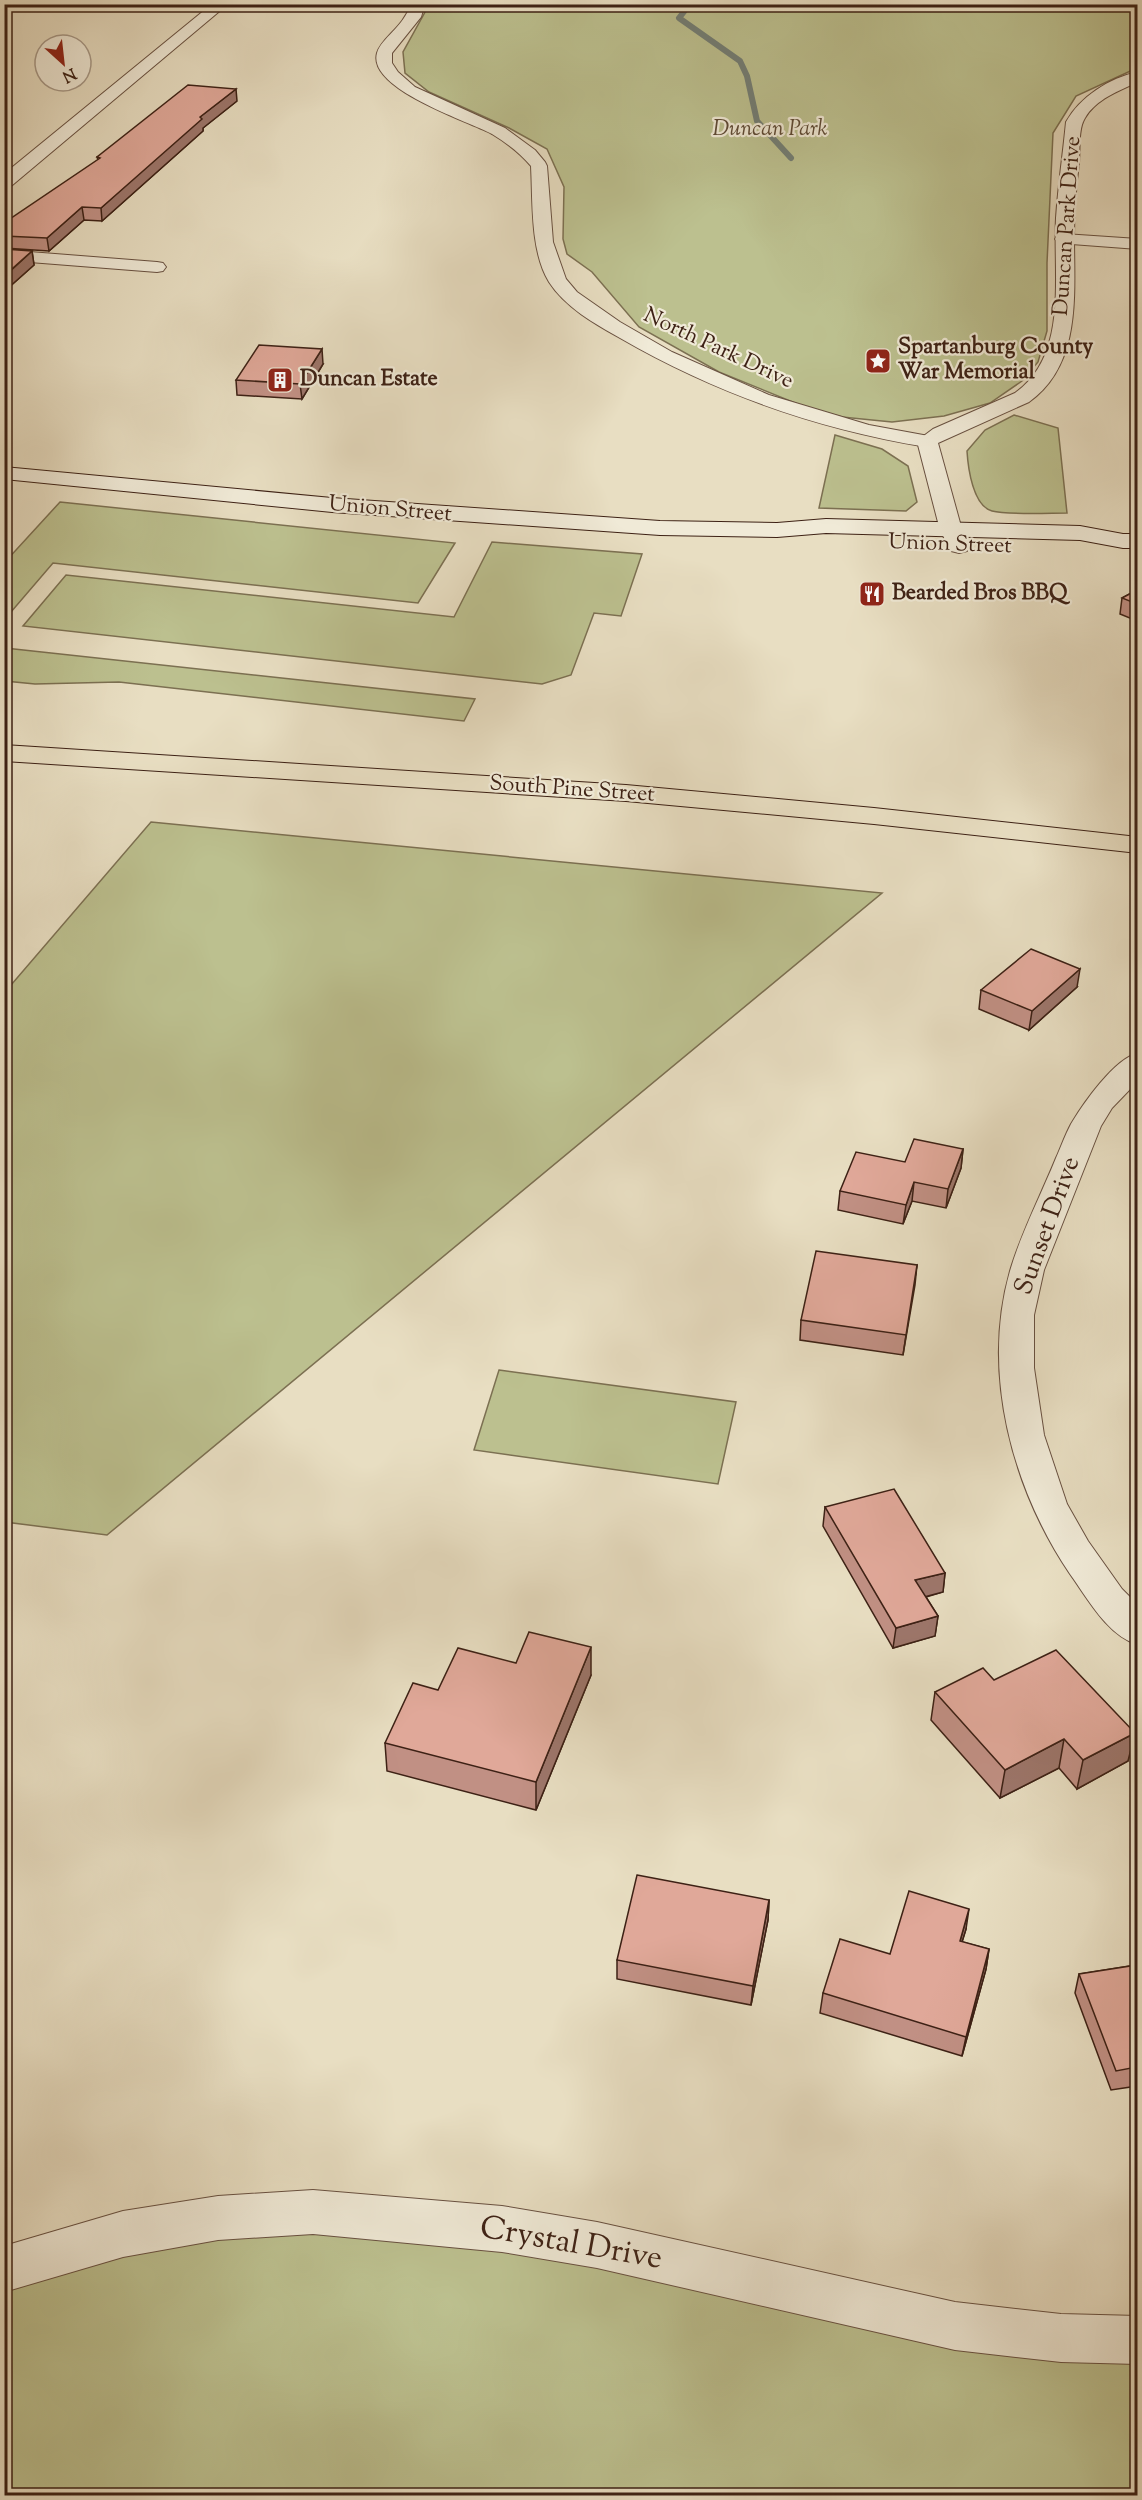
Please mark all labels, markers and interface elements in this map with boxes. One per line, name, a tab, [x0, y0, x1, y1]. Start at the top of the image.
north arrow	[33, 33, 93, 93]
text: N	[58, 61, 80, 87]
park label: Duncan Park	[712, 114, 828, 146]
street label: Duncan Park Drive	[1046, 135, 1090, 317]
street label: North Park Drive	[638, 300, 798, 398]
place label: Spartanburg County War Memorial	[898, 332, 1093, 389]
place icon: Spartanburg County War Memorial	[863, 346, 893, 376]
place label: Duncan Estate	[300, 364, 438, 396]
building icon: Duncan Estate	[265, 365, 295, 395]
street label: Union Street	[327, 489, 453, 531]
street label: Union Street	[888, 527, 1013, 563]
place label: Bearded Bros BBQ	[892, 578, 1071, 610]
restaurant icon: Bearded Bros BBQ	[857, 579, 887, 609]
street label: South Pine Street	[488, 768, 656, 812]
street label: Sunset Drive	[1006, 1152, 1090, 1300]
street label: Crystal Drive	[476, 2205, 666, 2283]

